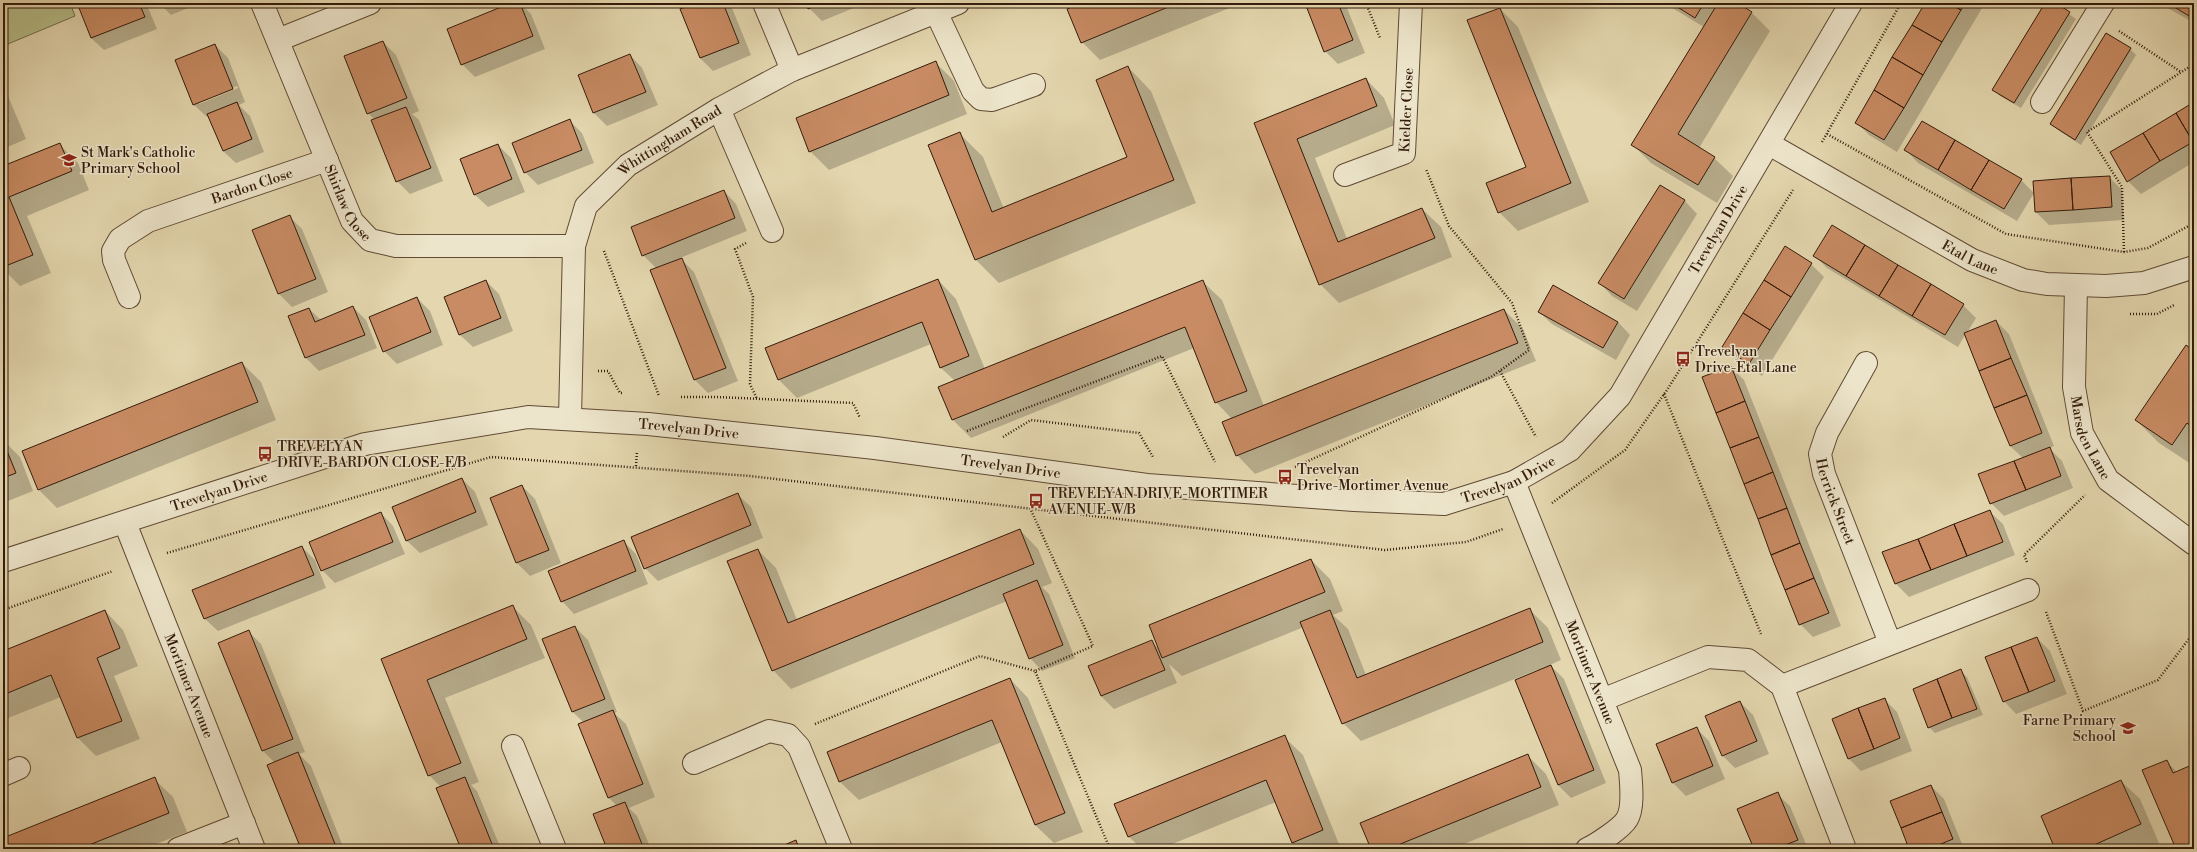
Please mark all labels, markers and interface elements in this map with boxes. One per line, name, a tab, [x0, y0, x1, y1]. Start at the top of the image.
street label: Kielder Close	[1396, 67, 1418, 153]
street label: Whittingham Road	[614, 102, 725, 180]
place label: St Mark's Catholic Primary School	[81, 144, 196, 178]
school or university icon: St Mark's Catholic Primary School	[60, 151, 78, 169]
street label: Shirlaw Close	[320, 162, 375, 246]
street label: Bardon Close	[208, 164, 295, 209]
street label: Trevelyan Drive	[1685, 182, 1752, 278]
street label: Etal Lane	[1938, 237, 2001, 279]
place label: Trevelyan Drive-Etal Lane	[1695, 343, 1797, 377]
bus stop icon: Trevelyan Drive-Etal Lane	[1674, 350, 1692, 368]
street label: Marsden Lane	[2066, 395, 2114, 484]
street label: Trevelyan Drive	[638, 415, 740, 444]
place label: TREVELYAN DRIVE-BARDON CLOSE-E/B	[277, 438, 467, 472]
bus stop icon: TREVELYAN DRIVE-BARDON CLOSE-E/B	[256, 445, 274, 463]
street label: Trevelyan Drive	[959, 452, 1062, 483]
street label: Trevelyan Drive	[1459, 452, 1559, 508]
street label: Herrick Street	[1811, 457, 1859, 547]
place label: Trevelyan Drive-Mortimer Avenue	[1297, 461, 1449, 495]
street label: Trevelyan Drive	[168, 468, 270, 516]
bus stop icon: Trevelyan Drive-Mortimer Avenue	[1276, 468, 1294, 486]
place label: TREVELYAN DRIVE-MORTIMER AVENUE-W/B	[1047, 485, 1268, 519]
bus stop icon: TREVELYAN DRIVE-MORTIMER AVENUE-W/B	[1027, 492, 1045, 510]
street label: Mortimer Avenue	[1561, 618, 1619, 727]
street label: Mortimer Avenue	[160, 631, 217, 741]
place label: Farne Primary School	[2023, 712, 2116, 746]
school or university icon: Farne Primary School	[2119, 719, 2137, 737]

